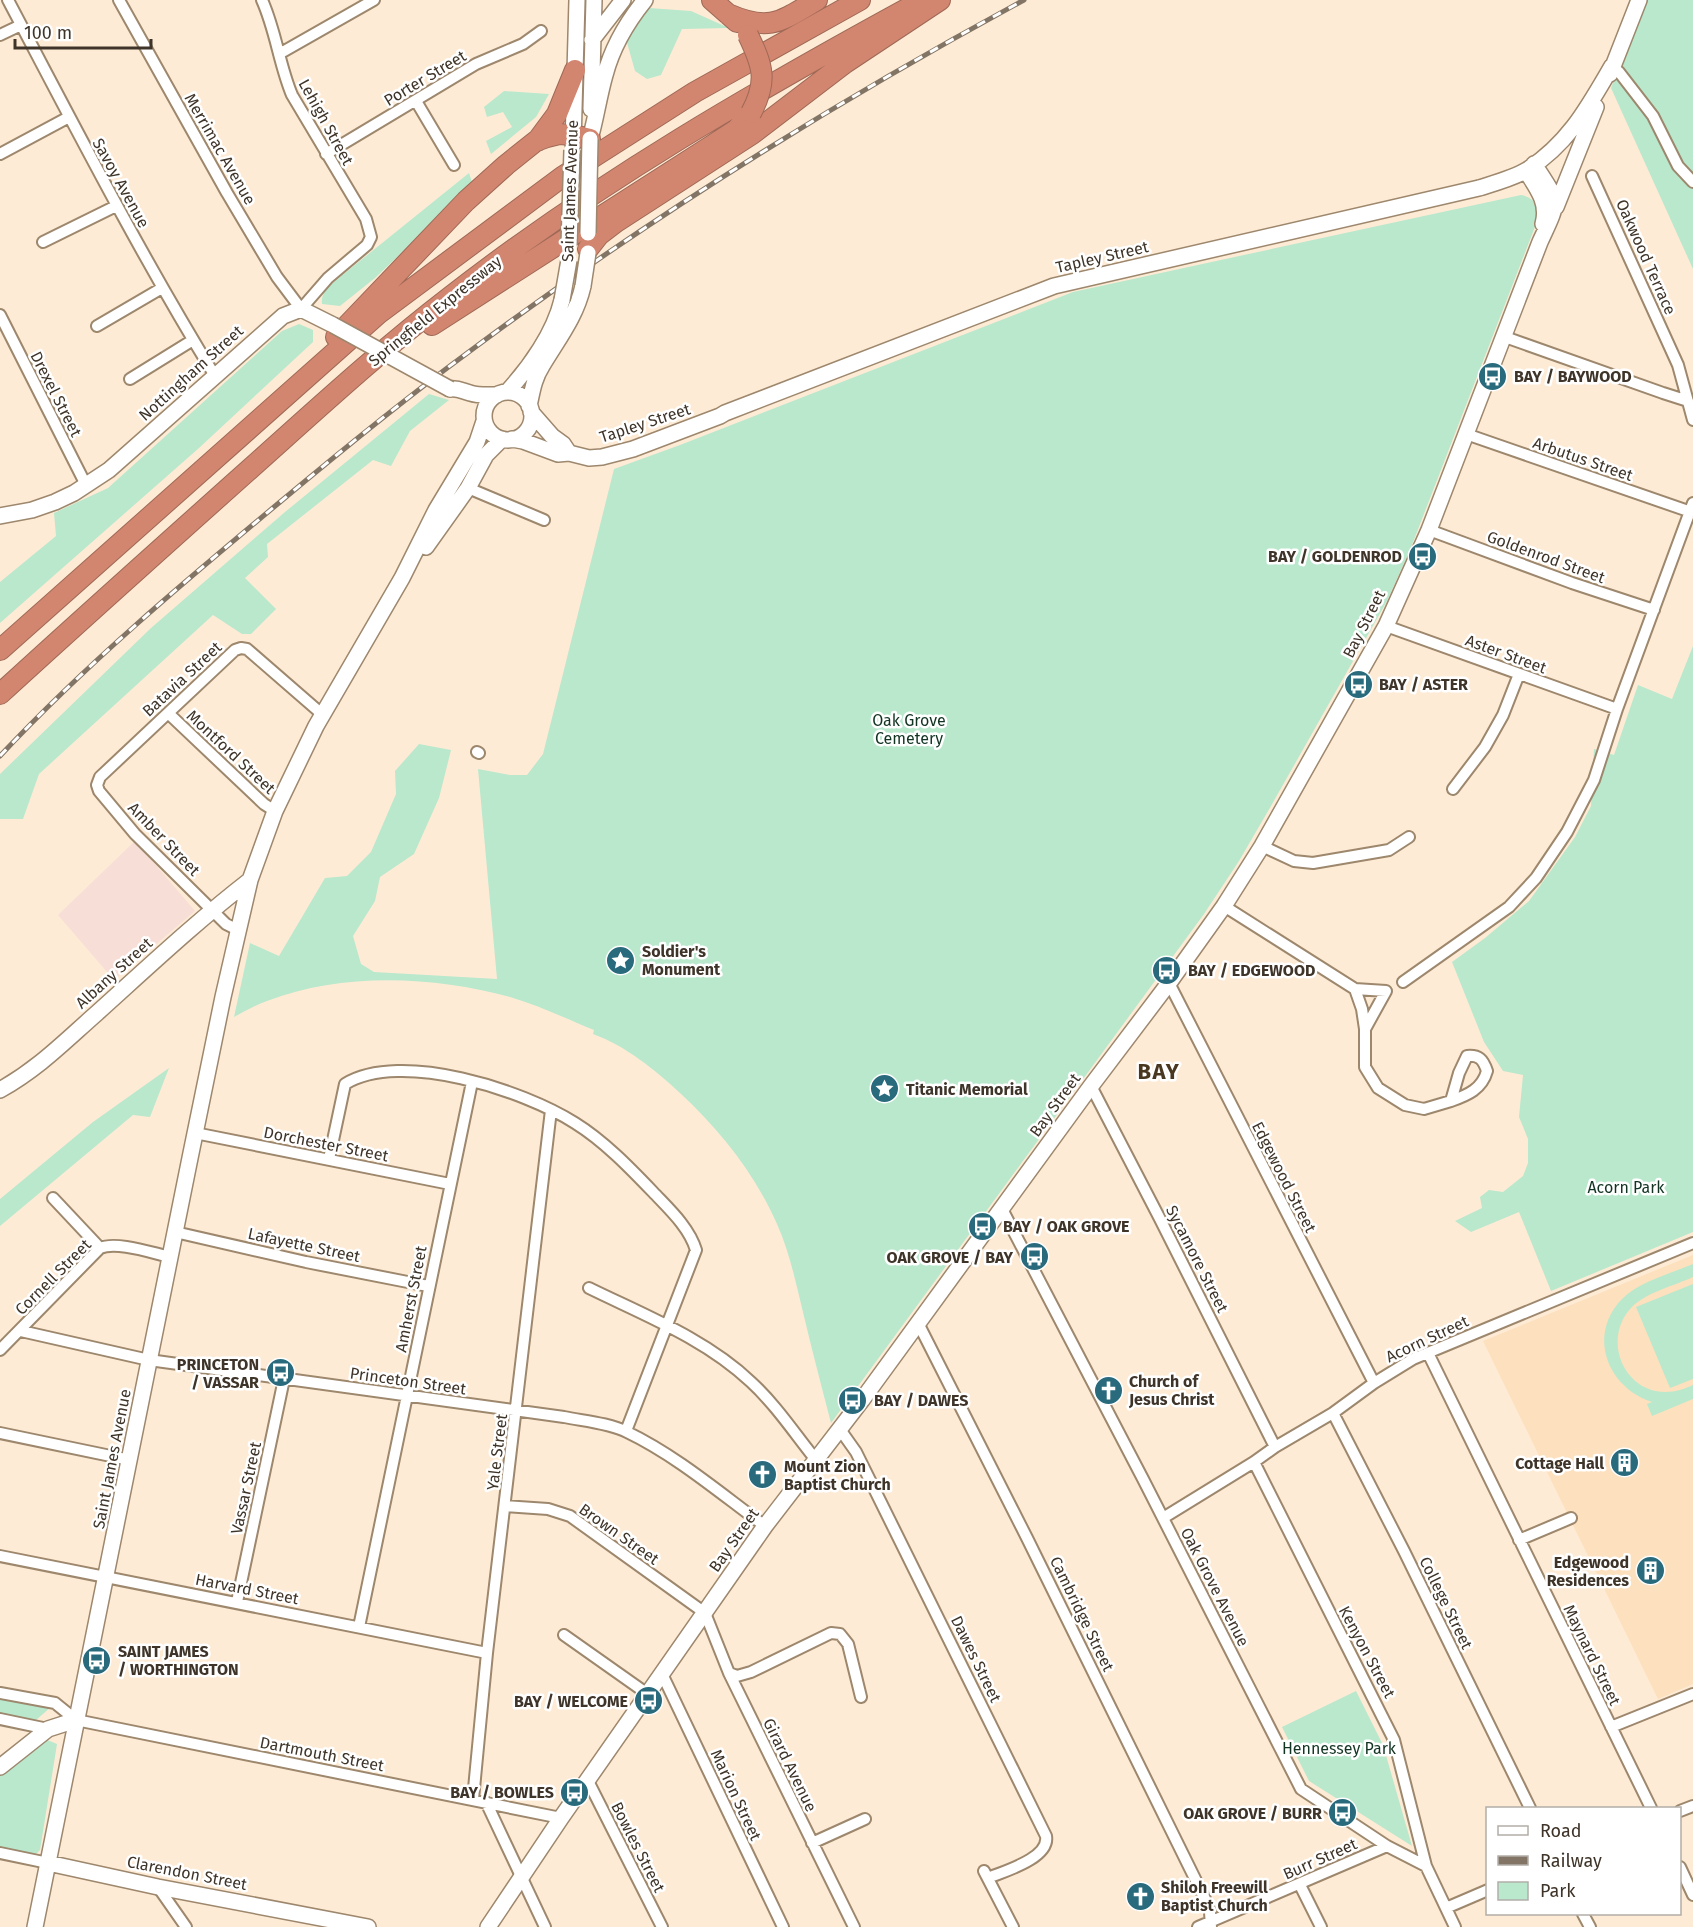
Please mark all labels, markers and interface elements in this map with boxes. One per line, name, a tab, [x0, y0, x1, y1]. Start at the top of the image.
scale bar	[15, 12, 152, 50]
text: 100 m	[24, 22, 72, 44]
street label: Porter Street	[380, 46, 470, 110]
street label: Lehigh Street	[295, 76, 358, 169]
street label: Merrimac Avenue	[180, 90, 260, 208]
street label: Saint James Avenue	[558, 120, 582, 262]
street label: Savoy Avenue	[89, 135, 153, 231]
street label: Oakwood Terrace	[1612, 196, 1680, 318]
street label: Tapley Street	[1054, 237, 1150, 277]
street label: Springfield Expressway	[365, 251, 505, 370]
street label: Nottingham Street	[135, 321, 247, 425]
street label: Drexel Street	[26, 348, 86, 440]
bus stop icon: BAY / BAYWOOD	[1477, 360, 1509, 392]
place label: BAY / BAYWOOD	[1514, 367, 1632, 386]
street label: Tapley Street	[597, 399, 693, 447]
street label: Arbutus Street	[1531, 433, 1636, 485]
street label: Goldenrod Street	[1485, 527, 1608, 587]
bus stop icon: BAY / GOLDENROD	[1407, 540, 1439, 572]
place label: BAY / GOLDENROD	[1268, 547, 1402, 566]
street label: Bay Street	[1339, 587, 1389, 661]
street label: Aster Street	[1463, 631, 1549, 677]
street label: Batavia Street	[138, 637, 226, 720]
bus stop icon: BAY / ASTER	[1342, 668, 1374, 700]
place label: BAY / ASTER	[1379, 675, 1468, 694]
street label: Montford Street	[183, 706, 279, 798]
park label: Oak Grove Cemetery	[872, 711, 946, 748]
street label: Amber Street	[124, 798, 204, 880]
street label: Albany Street	[72, 933, 156, 1012]
place label: Soldier's Monument	[642, 942, 721, 979]
place icon: Soldier's Monument	[605, 944, 637, 976]
bus stop icon: BAY / EDGEWOOD	[1151, 954, 1183, 986]
place label: BAY / EDGEWOOD	[1188, 961, 1315, 980]
district label: BAY	[1138, 1058, 1180, 1085]
street label: Bay Street	[1026, 1069, 1084, 1140]
place icon: Titanic Memorial	[869, 1073, 901, 1105]
place label: Titanic Memorial	[906, 1080, 1028, 1099]
street label: Edgewood Street	[1248, 1118, 1320, 1236]
street label: Dorchester Street	[262, 1123, 390, 1165]
park label: Acorn Park	[1587, 1178, 1665, 1197]
street label: Sycamore Street	[1162, 1202, 1232, 1316]
bus stop icon: BAY / OAK GROVE	[966, 1210, 998, 1242]
place label: BAY / OAK GROVE	[1003, 1217, 1130, 1236]
street label: Lafayette Street	[246, 1224, 362, 1266]
street label: Cornell Street	[11, 1235, 95, 1319]
bus stop icon: OAK GROVE / BAY	[1018, 1241, 1050, 1273]
street label: Amherst Street	[391, 1244, 431, 1354]
place label: OAK GROVE / BAY	[887, 1248, 1013, 1267]
street label: Acorn Street	[1383, 1311, 1472, 1366]
place label: PRINCETON / VASSAR	[177, 1355, 259, 1392]
bus stop icon: PRINCETON / VASSAR	[264, 1357, 296, 1389]
street label: Princeton Street	[349, 1363, 467, 1399]
place label: Church of Jesus Christ	[1128, 1372, 1215, 1409]
church icon: Church of Jesus Christ	[1092, 1374, 1124, 1406]
bus stop icon: BAY / DAWES	[837, 1384, 869, 1416]
street label: Saint James Avenue	[89, 1387, 135, 1531]
place label: BAY / DAWES	[874, 1391, 968, 1410]
street label: Yale Street	[483, 1412, 511, 1491]
street label: Vassar Street	[227, 1440, 265, 1536]
building icon: Cottage Hall	[1609, 1447, 1641, 1479]
place label: Cottage Hall	[1515, 1454, 1604, 1473]
place label: Mount Zion Baptist Church	[784, 1457, 891, 1494]
church icon: Mount Zion Baptist Church	[747, 1459, 779, 1491]
street label: Brown Street	[575, 1499, 663, 1569]
street label: Bay Street	[705, 1504, 763, 1576]
street label: Oak Grove Avenue	[1177, 1524, 1253, 1650]
street label: Cambridge Street	[1046, 1553, 1118, 1675]
place label: Edgewood Residences	[1547, 1553, 1629, 1590]
street label: College Street	[1415, 1554, 1477, 1652]
building icon: Edgewood Residences	[1634, 1555, 1666, 1587]
street label: Harvard Street	[194, 1570, 301, 1608]
street label: Maynard Street	[1559, 1602, 1625, 1709]
street label: Kenyon Street	[1335, 1603, 1399, 1701]
street label: Dawes Street	[947, 1613, 1005, 1706]
place label: SAINT JAMES / WORTHINGTON	[118, 1642, 239, 1679]
bus stop icon: SAINT JAMES / WORTHINGTON	[81, 1644, 113, 1676]
bus stop icon: BAY / WELCOME	[633, 1685, 665, 1717]
place label: BAY / WELCOME	[514, 1692, 628, 1711]
street label: Girard Avenue	[759, 1715, 821, 1815]
street label: Dartmouth Street	[258, 1733, 386, 1775]
park label: Hennessey Park	[1282, 1739, 1397, 1758]
street label: Marion Street	[707, 1746, 765, 1844]
bus stop icon: BAY / BOWLES	[559, 1776, 591, 1808]
place label: BAY / BOWLES	[450, 1783, 554, 1802]
bus stop icon: OAK GROVE / BURR	[1327, 1797, 1359, 1829]
street label: Bowles Street	[607, 1799, 669, 1896]
place label: OAK GROVE / BURR	[1183, 1804, 1322, 1823]
legend	[1486, 1807, 1681, 1915]
text: Road	[1540, 1820, 1582, 1842]
street label: Burr Street	[1280, 1834, 1360, 1884]
text: Railway	[1540, 1850, 1602, 1872]
street label: Clarendon Street	[125, 1852, 249, 1894]
place label: Shiloh Freewill Baptist Church	[1161, 1878, 1268, 1915]
church icon: Shiloh Freewill Baptist Church	[1124, 1880, 1156, 1912]
text: Park	[1540, 1880, 1576, 1902]

